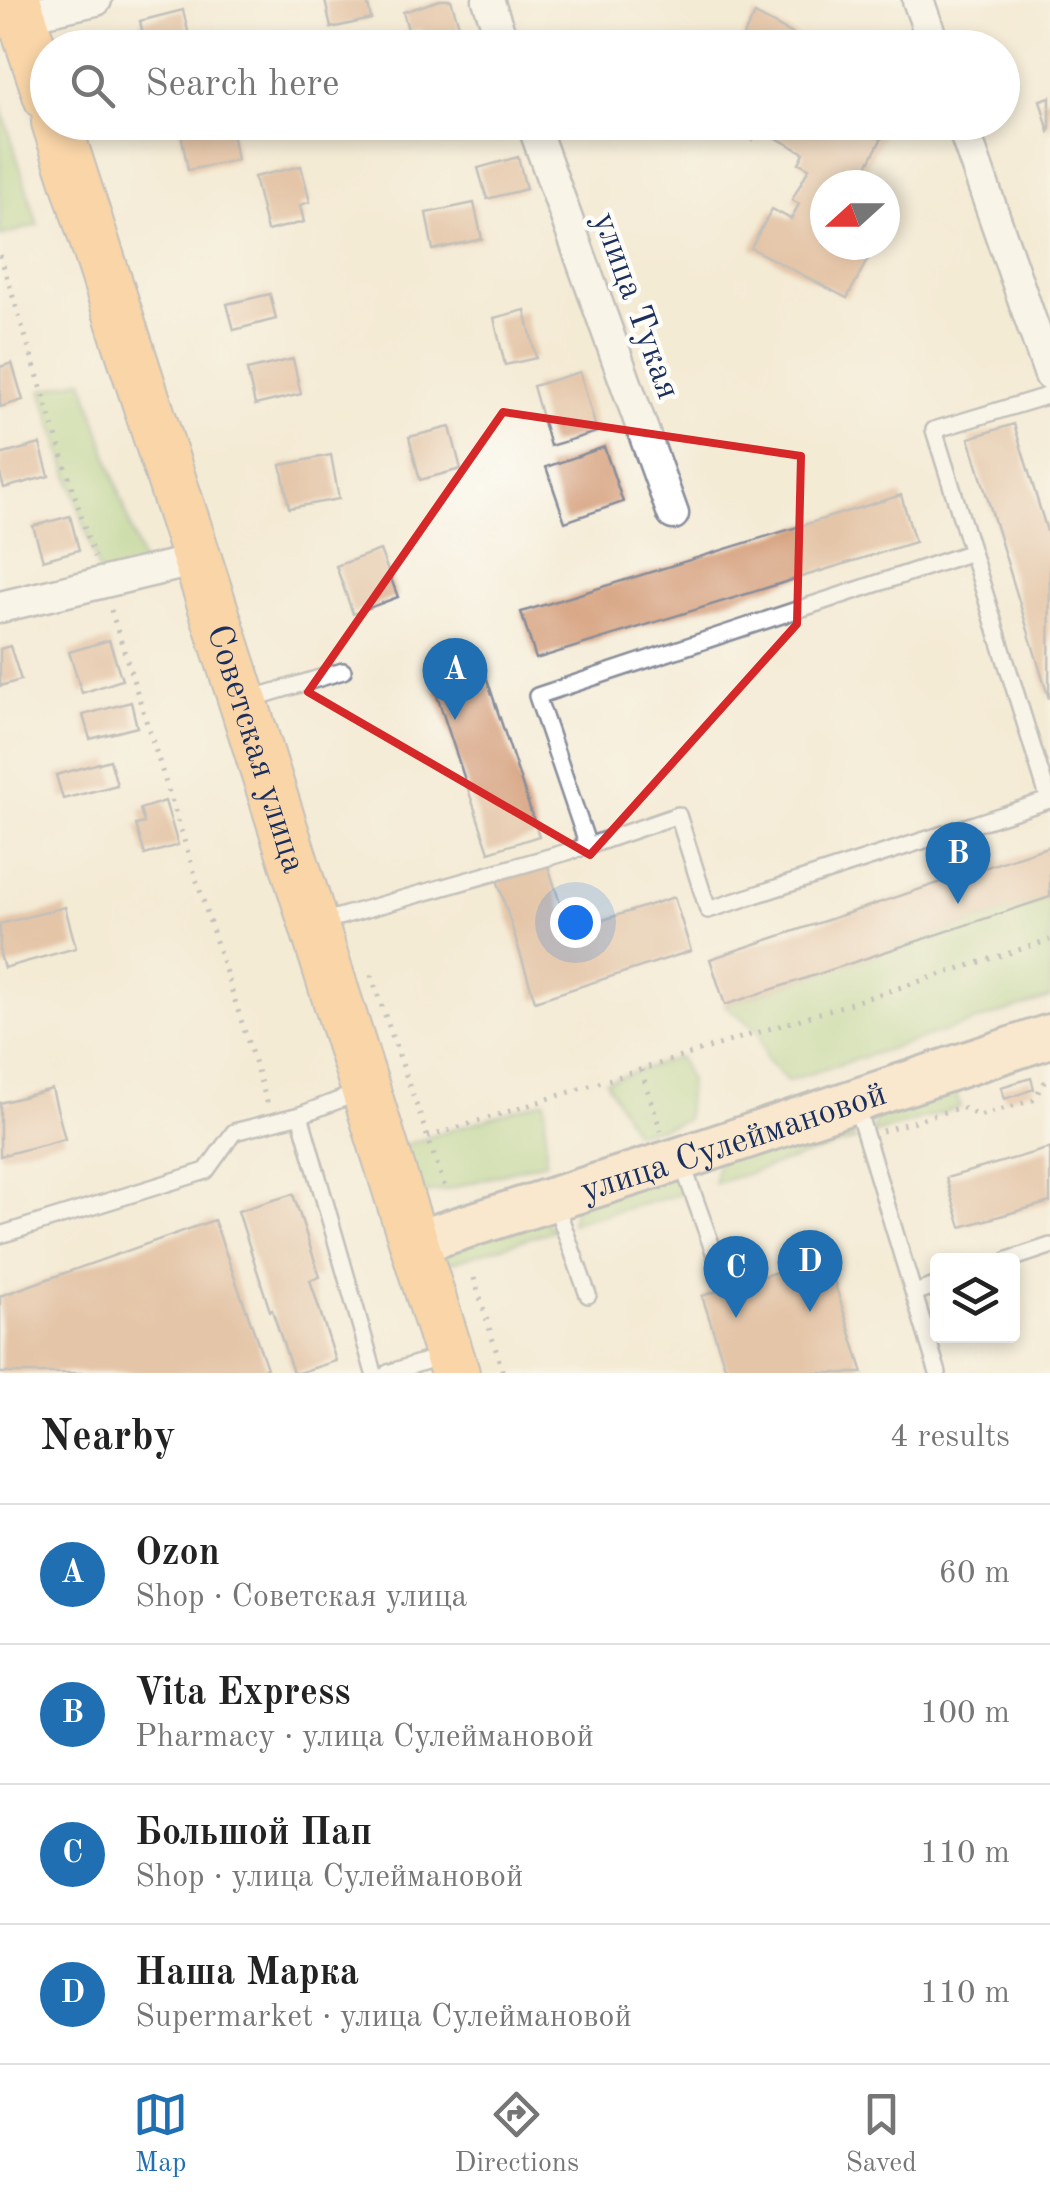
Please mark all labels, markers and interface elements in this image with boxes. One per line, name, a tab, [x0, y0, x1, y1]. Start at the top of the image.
search box	[30, 30, 1020, 140]
icon: search	[65, 58, 120, 113]
text: Search here	[145, 66, 340, 104]
north arrow	[810, 170, 900, 260]
street label: улица Тукая	[586, 208, 686, 404]
street label: Советская улица	[200, 621, 311, 877]
pin: A	[422, 638, 488, 720]
pin: B	[926, 822, 990, 904]
your location	[550, 897, 601, 948]
street label: улица Сулеймановой	[577, 1077, 891, 1209]
pin: D	[778, 1230, 842, 1312]
pin: C	[704, 1236, 768, 1318]
map controls	[930, 1253, 1020, 1343]
button: layers	[930, 1253, 1020, 1343]
text: Nearby	[40, 1417, 176, 1459]
text: 4 results	[890, 1422, 1010, 1454]
text: Ozon	[135, 1535, 220, 1573]
text: A	[60, 1558, 85, 1590]
text: 60 m	[939, 1558, 1010, 1590]
text: Shop · Советская улица	[135, 1582, 467, 1614]
text: Vita Express	[135, 1675, 351, 1713]
text: B	[61, 1698, 84, 1730]
text: 100 m	[920, 1698, 1010, 1730]
text: Pharmacy · улица Сулеймановой	[135, 1722, 594, 1754]
text: Большой Пап	[135, 1815, 372, 1853]
text: C	[62, 1838, 83, 1870]
text: 110 m	[920, 1838, 1010, 1870]
text: Shop · улица Сулеймановой	[135, 1862, 523, 1894]
text: Наша Марка	[135, 1955, 359, 1993]
text: D	[60, 1978, 85, 2010]
text: 110 m	[920, 1978, 1010, 2010]
text: Supermarket · улица Сулеймановой	[135, 2002, 632, 2034]
tab: Map	[133, 2087, 188, 2182]
tab: Directions	[455, 2087, 579, 2182]
tab: Saved	[845, 2087, 917, 2182]

